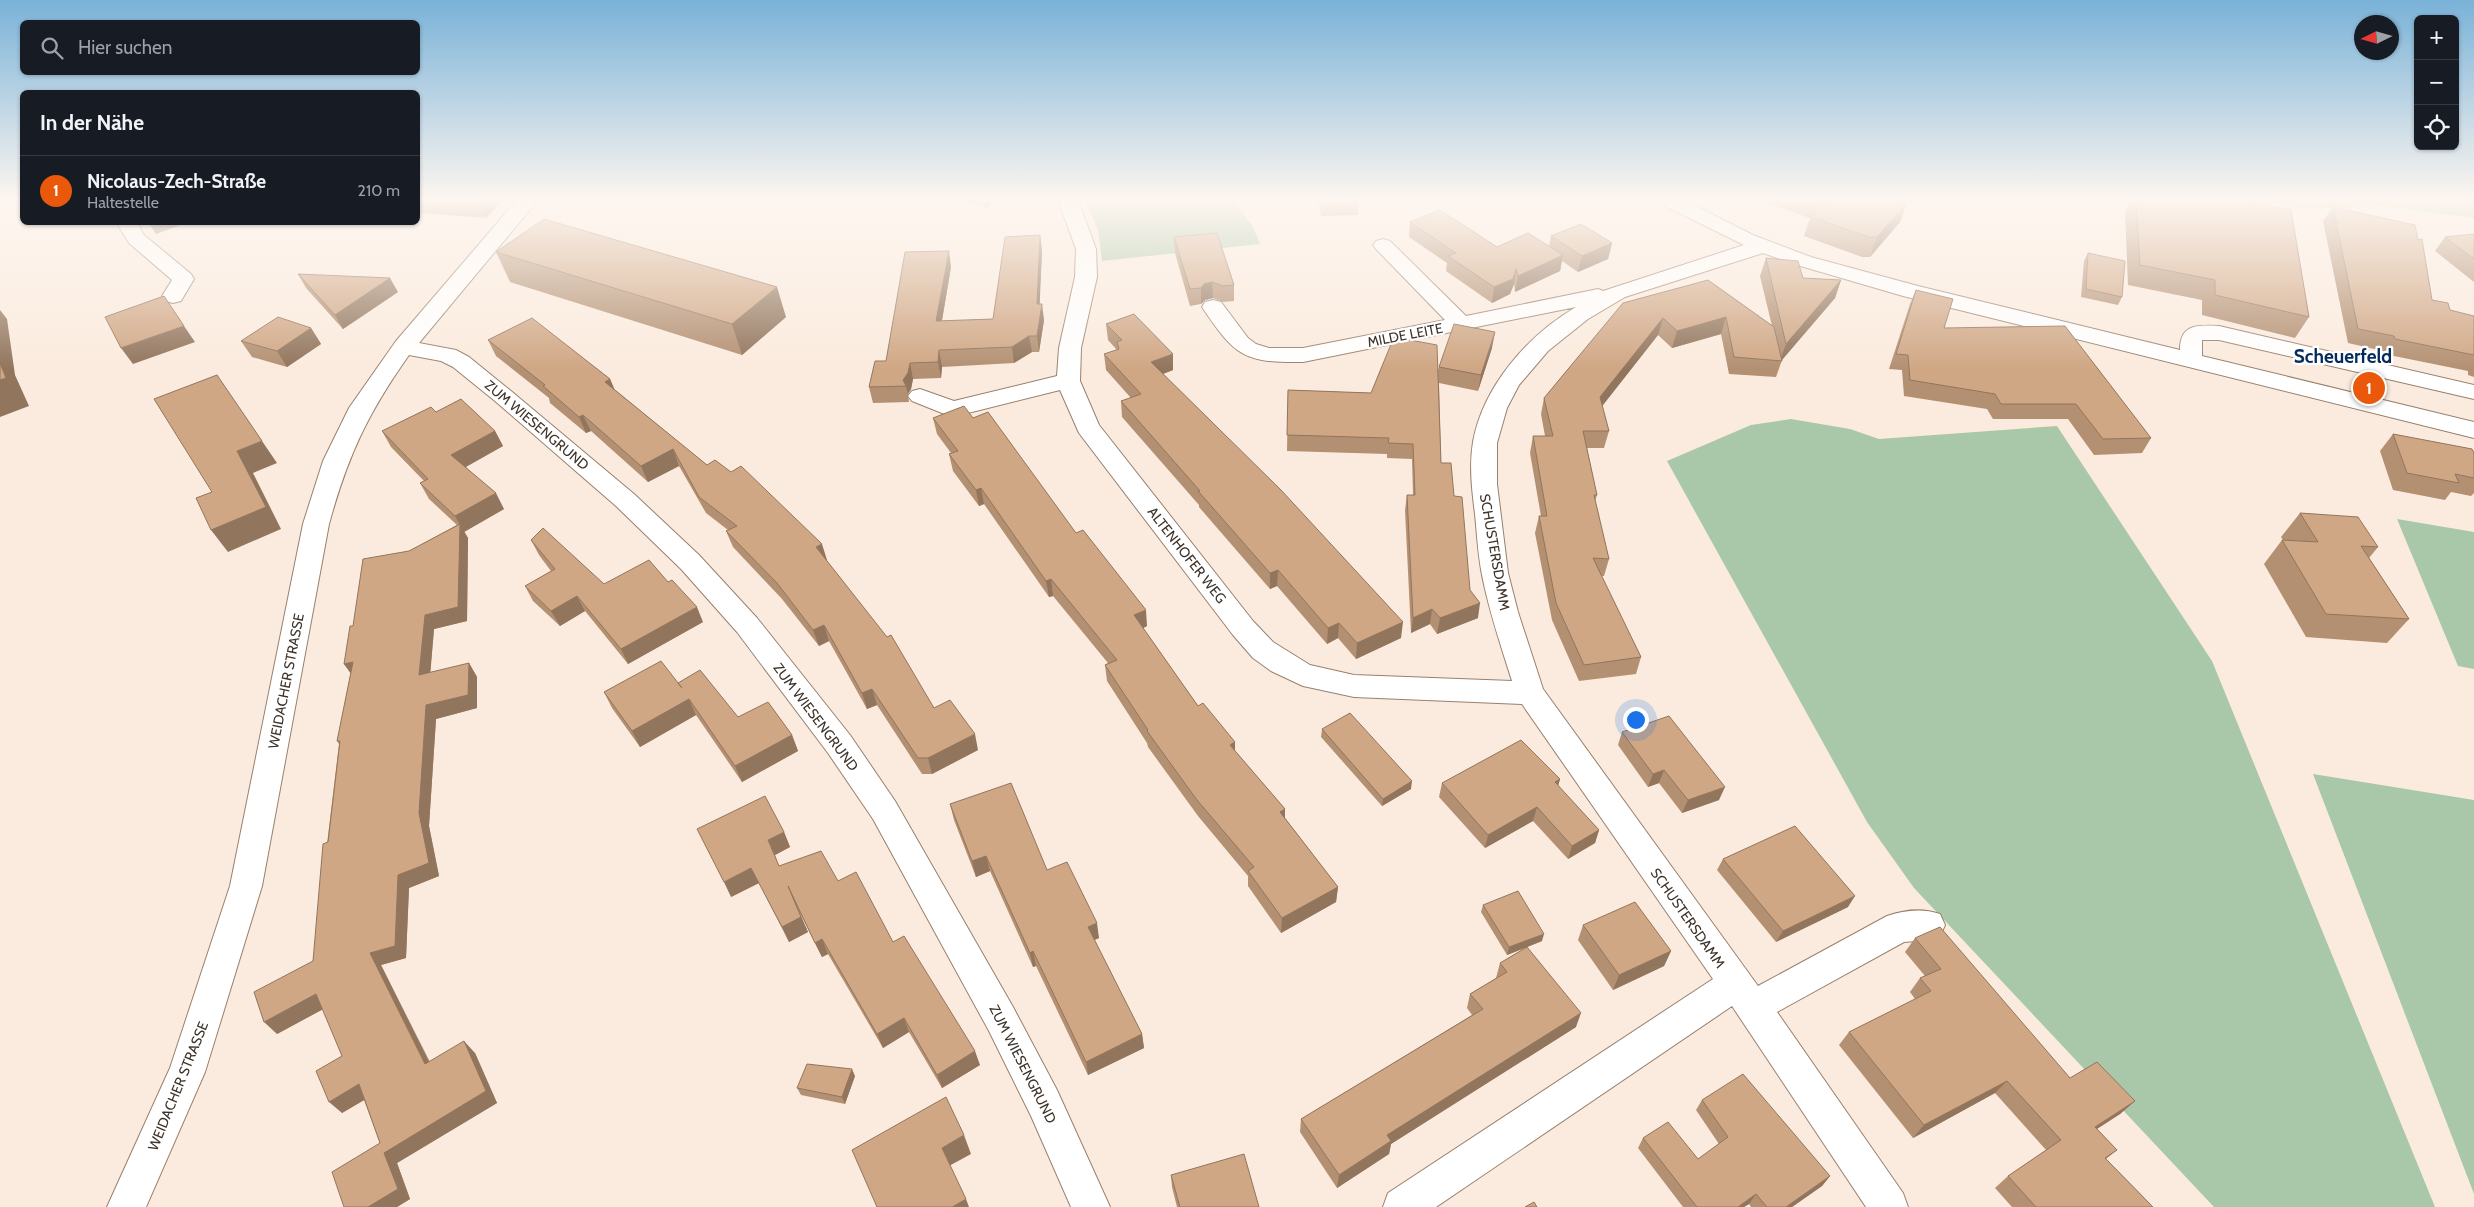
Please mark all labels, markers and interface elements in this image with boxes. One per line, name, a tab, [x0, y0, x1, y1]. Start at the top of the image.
north arrow	[2354, 15, 2399, 60]
map controls	[2414, 15, 2459, 150]
button: +	[2414, 15, 2459, 60]
search box	[20, 20, 420, 75]
icon: search	[38, 34, 66, 62]
text: Hier suchen	[78, 36, 172, 59]
button: −	[2414, 60, 2459, 105]
button: locate	[2414, 105, 2459, 150]
text: In der Nähe	[40, 110, 144, 135]
text: Nicolaus-Zech-Straße	[87, 170, 266, 193]
text: 1	[53, 181, 59, 200]
text: 210 m	[358, 181, 400, 200]
text: Haltestelle	[87, 193, 159, 212]
street label: MILDE LEITE	[1366, 319, 1445, 351]
district label: Scheuerfeld	[2294, 345, 2392, 368]
pin: 1	[2353, 369, 2385, 407]
street label: ZUM WIESENGRUND	[481, 376, 593, 474]
street label: SCHUSTERSDAMM	[1476, 492, 1514, 612]
street label: ALTENHOFER WEG	[1144, 503, 1230, 607]
street label: WEIDACHER STRASSE	[264, 611, 308, 750]
street label: ZUM WIESENGRUND	[770, 659, 862, 775]
your location	[1623, 707, 1649, 733]
street label: SCHUSTERSDAMM	[1647, 864, 1729, 972]
street label: ZUM WIESENGRUND	[985, 1002, 1061, 1126]
street label: WEIDACHER STRASSE	[144, 1019, 212, 1153]

